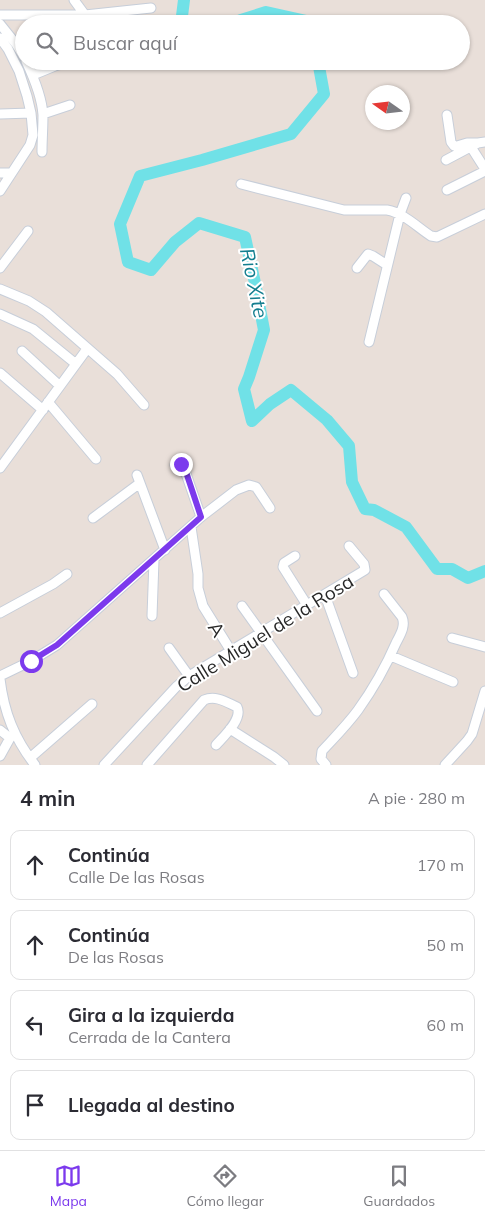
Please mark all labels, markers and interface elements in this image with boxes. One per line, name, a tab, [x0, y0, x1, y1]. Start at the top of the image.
search box	[15, 15, 470, 70]
icon: search	[33, 29, 61, 57]
text: Buscar aquí	[73, 31, 177, 55]
north arrow	[365, 85, 410, 130]
water label: Rio Xite	[235, 246, 274, 320]
route end	[170, 453, 193, 476]
street label: Calle Miguel de la Rosa	[172, 569, 358, 697]
street label: A	[203, 617, 231, 641]
route start	[20, 650, 43, 673]
text: 4 min	[20, 785, 75, 811]
text: A pie · 280 m	[368, 788, 465, 808]
text: Continúa	[68, 843, 150, 867]
icon: ahead	[21, 851, 49, 879]
text: 170 m	[417, 855, 464, 875]
text: Calle De las Rosas	[68, 867, 205, 887]
text: Continúa	[68, 923, 150, 947]
icon: ahead	[21, 931, 49, 959]
text: 50 m	[427, 935, 464, 955]
text: De las Rosas	[68, 947, 164, 967]
text: Gira a la izquierda	[68, 1003, 234, 1027]
icon: left	[21, 1011, 49, 1039]
text: 60 m	[427, 1015, 464, 1035]
text: Cerrada de la Cantera	[68, 1027, 231, 1047]
icon: arrive	[21, 1091, 49, 1119]
text: Llegada al destino	[68, 1093, 235, 1117]
tab: Mapa	[50, 1162, 87, 1210]
tab: Cómo llegar	[187, 1162, 264, 1210]
tab: Guardados	[363, 1162, 435, 1210]

